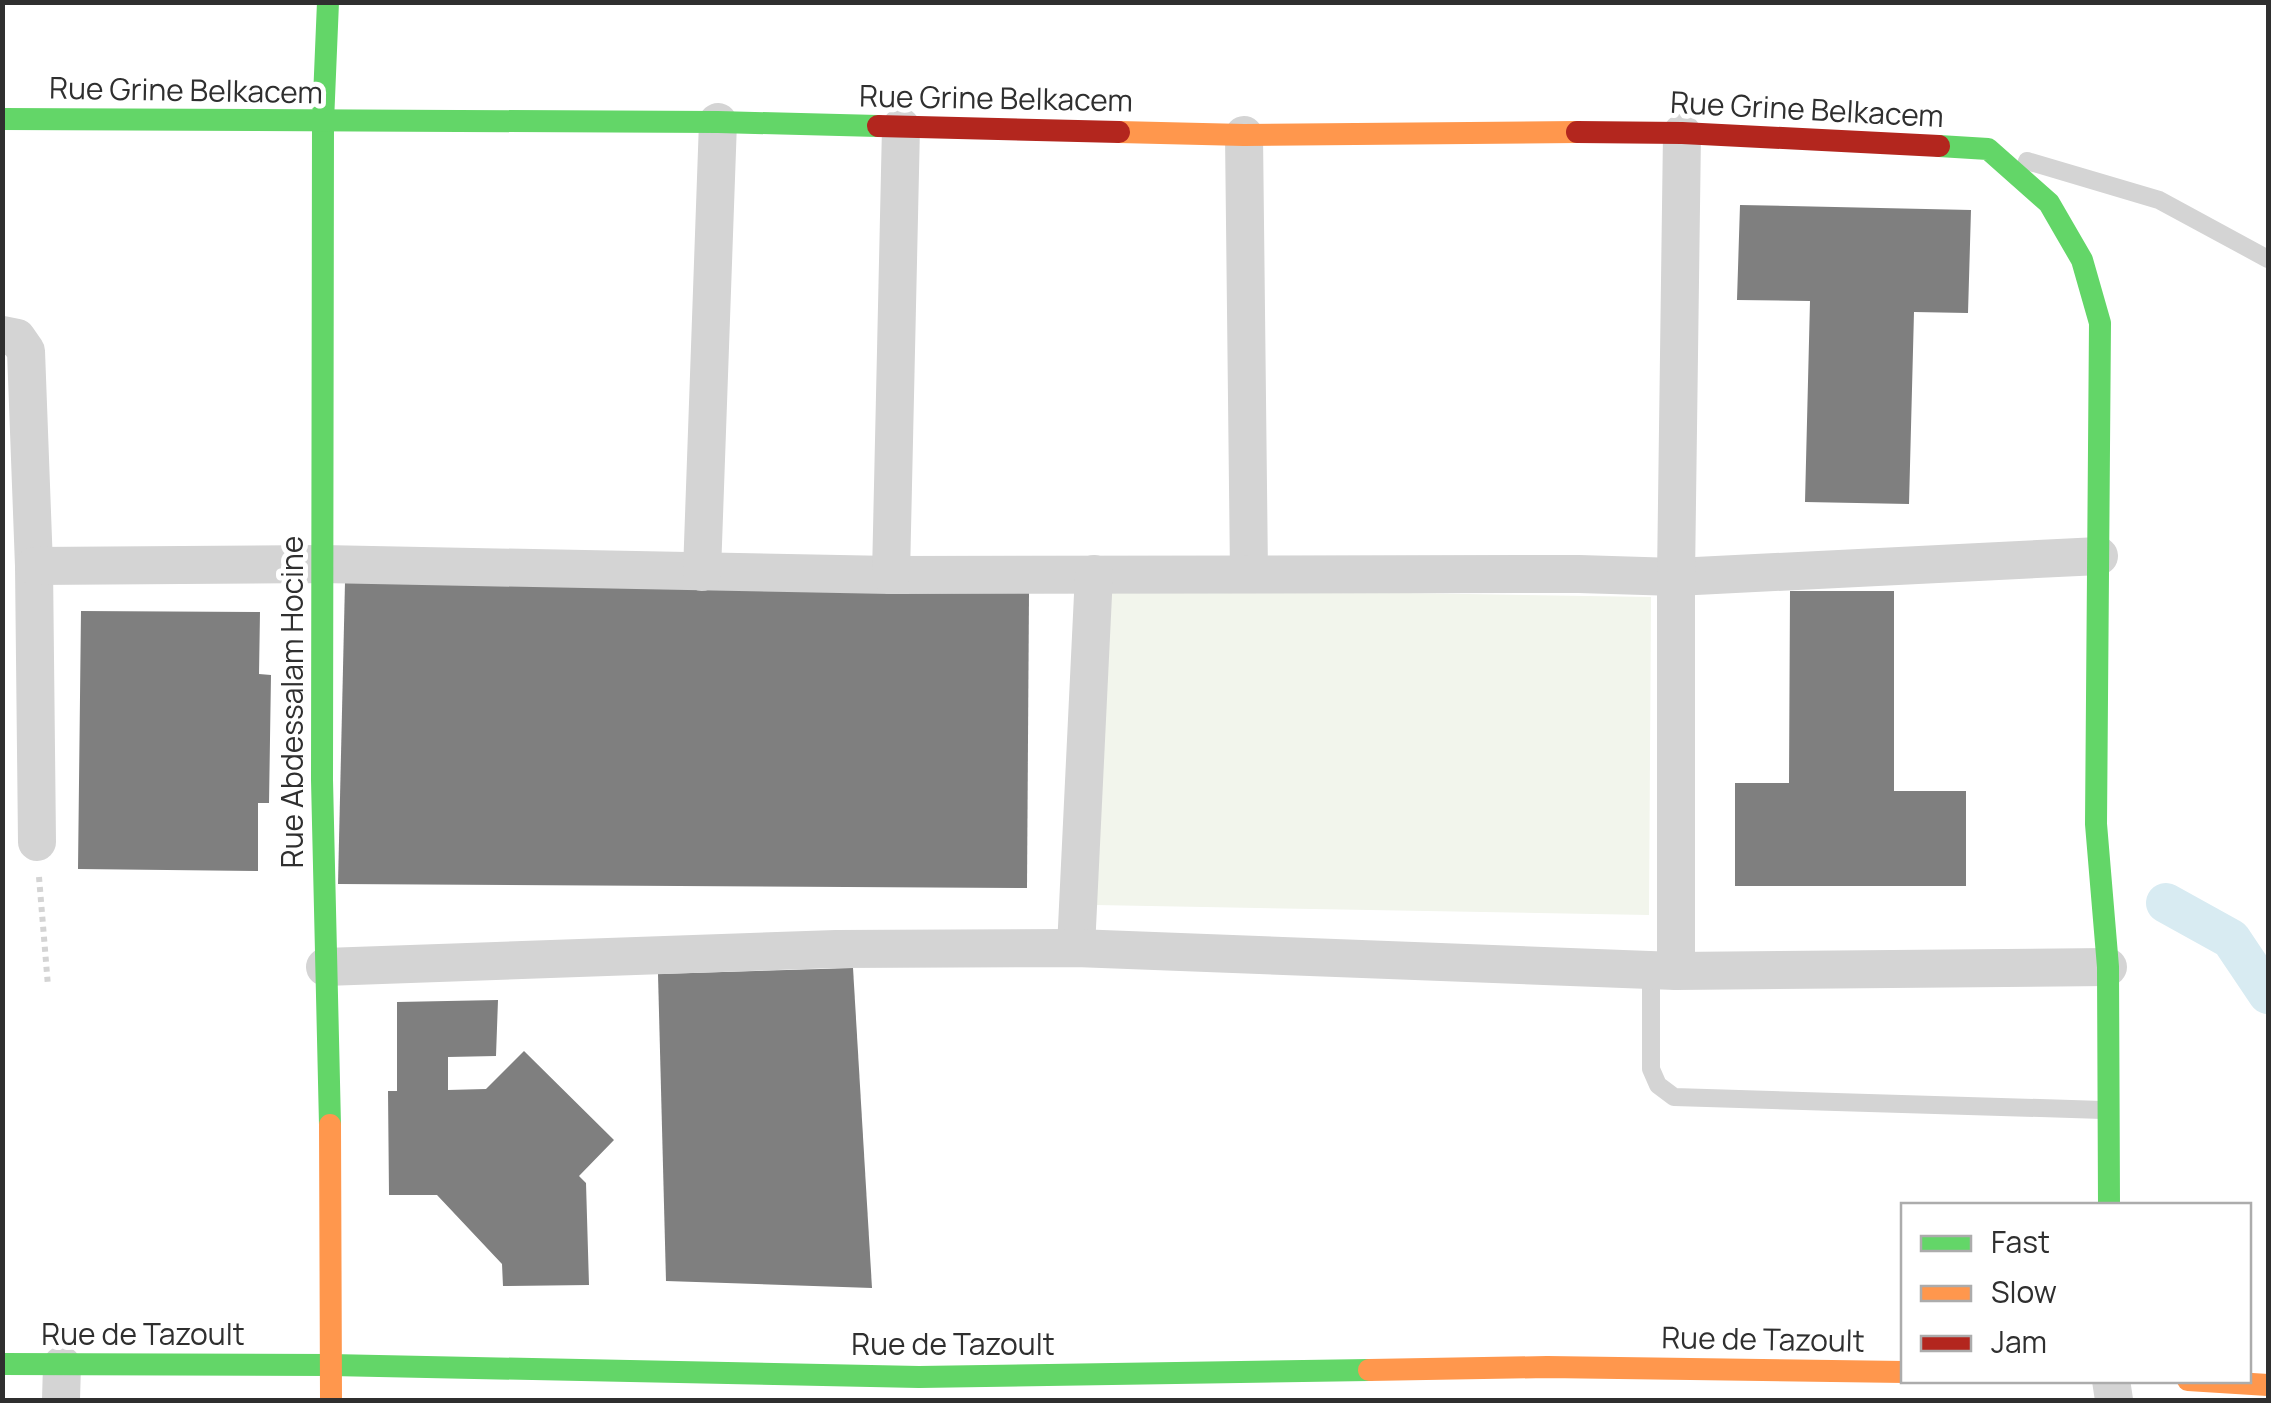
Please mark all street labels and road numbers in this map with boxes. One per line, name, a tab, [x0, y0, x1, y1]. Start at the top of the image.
street label: Rue Grine Belkacem	[49, 67, 323, 112]
street label: Rue Grine Belkacem	[859, 75, 1133, 120]
street label: Rue Grine Belkacem	[1669, 81, 1945, 136]
street label: Rue Abdessalam Hocine	[271, 536, 312, 868]
street label: Rue de Tazoult	[41, 1313, 245, 1354]
street label: Rue de Tazoult	[1661, 1316, 1865, 1361]
street label: Rue de Tazoult	[851, 1323, 1055, 1364]

